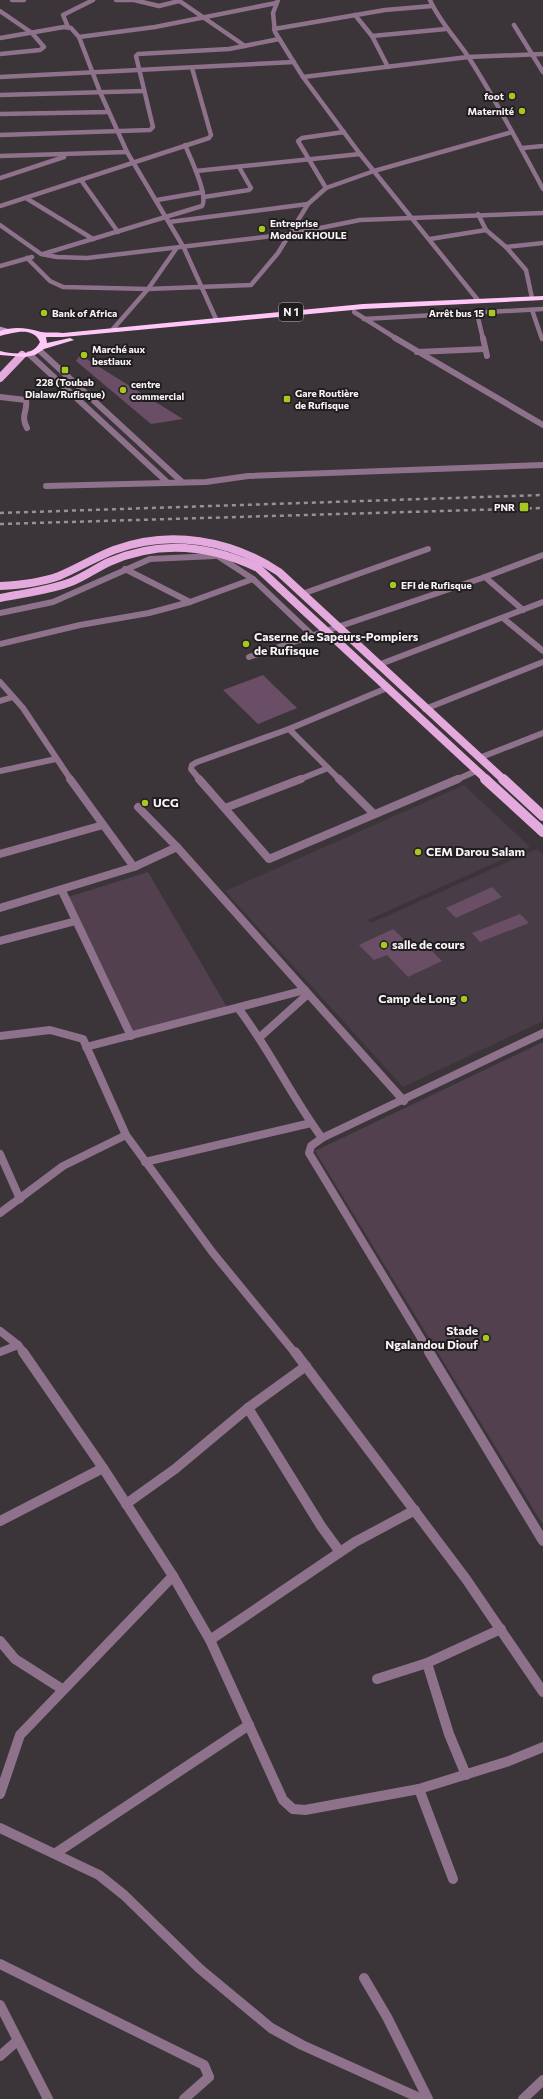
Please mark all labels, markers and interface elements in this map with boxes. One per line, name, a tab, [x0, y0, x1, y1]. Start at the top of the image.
place label: foot	[484, 90, 504, 102]
marker: foot	[507, 91, 517, 101]
place label: Maternité	[468, 105, 514, 117]
marker: Maternité	[517, 106, 527, 116]
place label: Entreprise Modou KHOULE	[270, 217, 347, 241]
marker: Entreprise Modou KHOULE	[257, 224, 267, 234]
road number: N 1	[279, 303, 303, 321]
place label: Bank of Africa	[52, 307, 117, 319]
place label: Arrêt bus 15	[429, 307, 484, 319]
marker: Bank of Africa	[39, 308, 49, 318]
marker: Arrêt bus 15	[487, 308, 497, 318]
place label: Marché aux bestiaux	[92, 343, 146, 367]
marker: Marché aux bestiaux	[79, 350, 89, 360]
marker: 228 (Toubab Dialaw/Rufisque)	[60, 365, 70, 375]
place label: 228 (Toubab Dialaw/Rufisque)	[25, 376, 105, 400]
place label: centre commercial	[131, 378, 184, 402]
marker: centre commercial	[118, 385, 128, 395]
place label: Gare Routière de Rufisque	[295, 387, 359, 411]
marker: Gare Routière de Rufisque	[282, 394, 292, 404]
place label: PNR	[494, 501, 515, 513]
marker: PNR	[518, 501, 530, 513]
place label: EFI de Rufisque	[401, 579, 472, 591]
marker: EFI de Rufisque	[388, 580, 398, 590]
place label: Caserne de Sapeurs-Pompiers de Rufisque	[254, 629, 419, 657]
marker: Caserne de Sapeurs-Pompiers de Rufisque	[241, 639, 251, 649]
place label: UCG	[153, 795, 179, 809]
marker: UCG	[140, 798, 150, 808]
place label: CEM Darou Salam	[426, 844, 525, 858]
marker: CEM Darou Salam	[413, 847, 423, 857]
place label: salle de cours	[392, 937, 465, 951]
marker: salle de cours	[379, 940, 389, 950]
place label: Camp de Long	[378, 991, 456, 1005]
marker: Camp de Long	[459, 994, 469, 1004]
place label: Stade Ngalandou Diouf	[385, 1323, 478, 1351]
marker: Stade Ngalandou Diouf	[481, 1333, 491, 1343]

